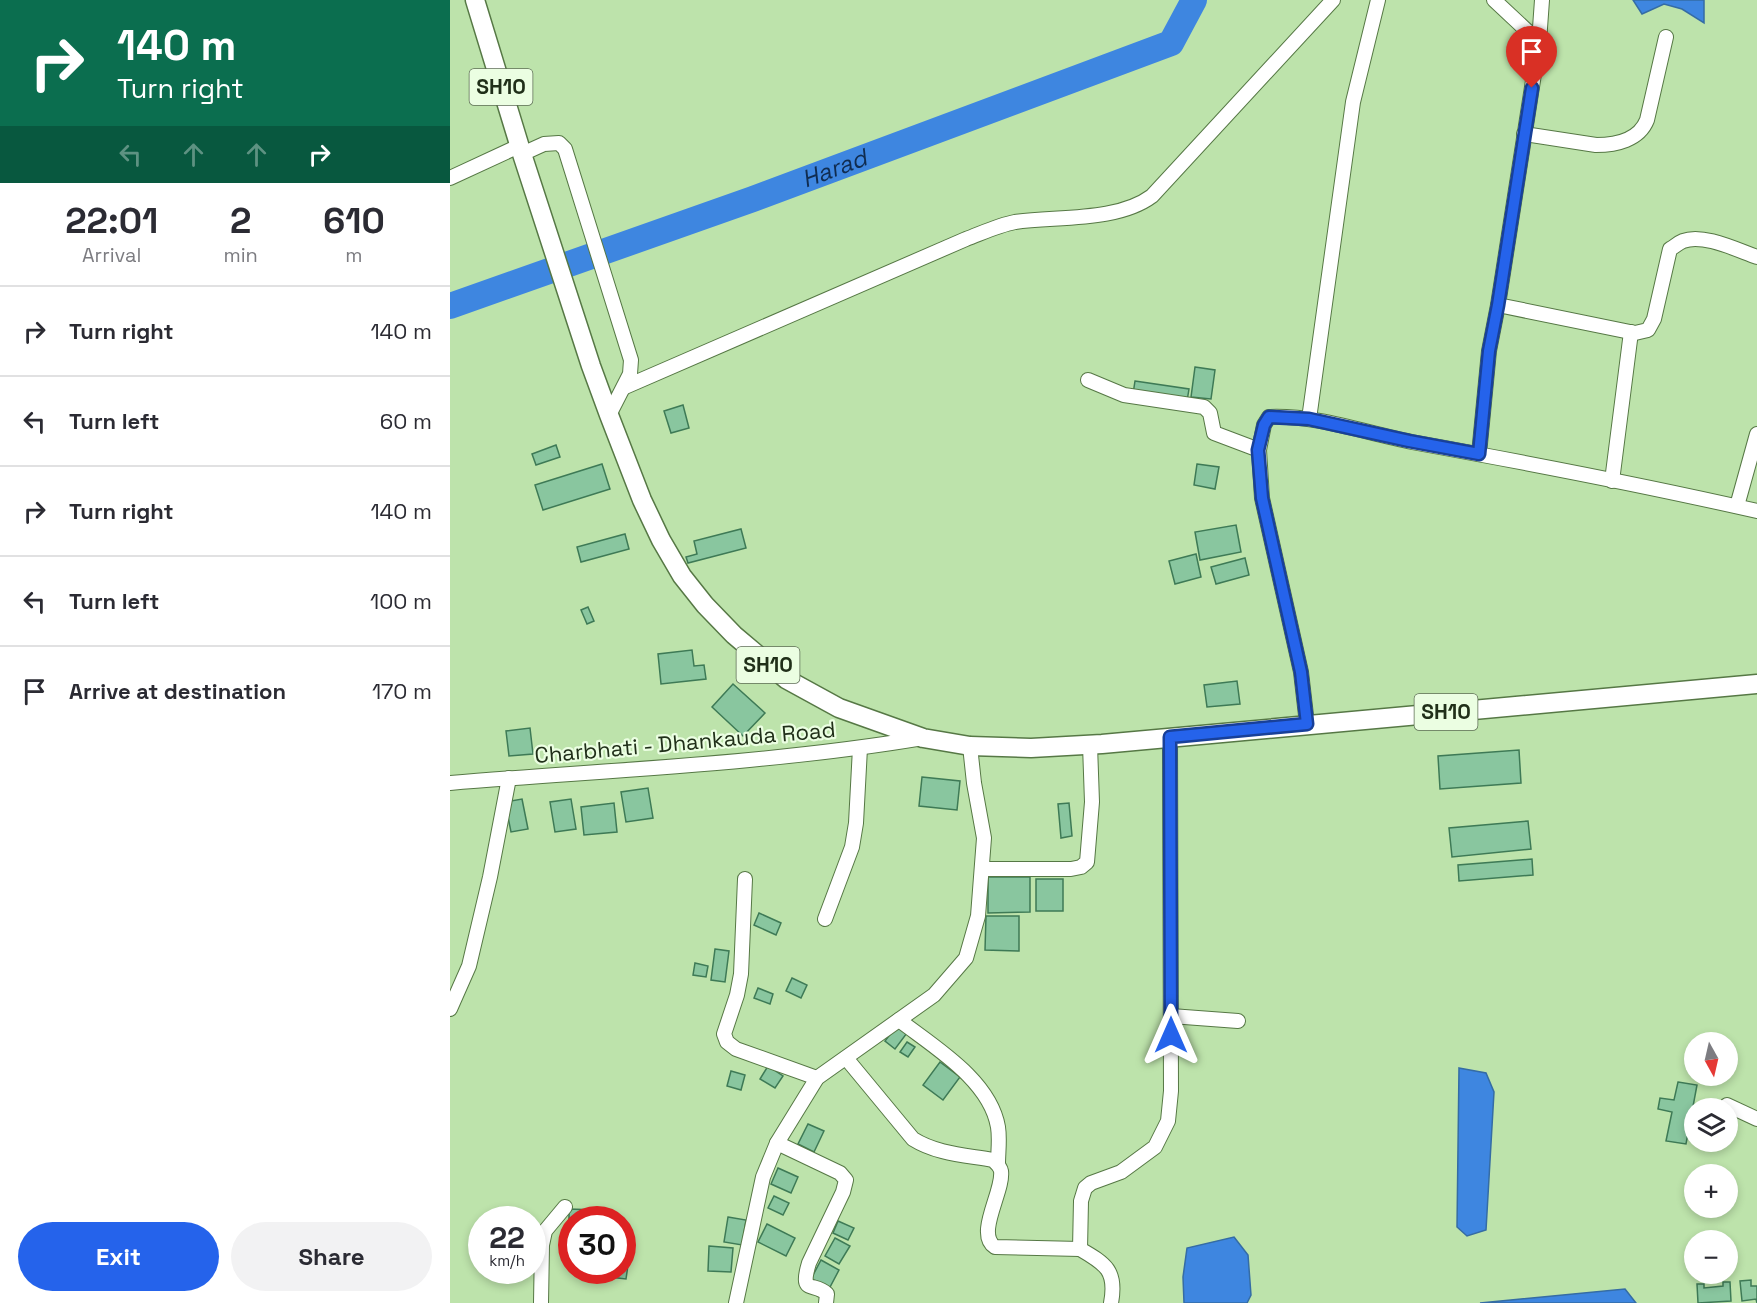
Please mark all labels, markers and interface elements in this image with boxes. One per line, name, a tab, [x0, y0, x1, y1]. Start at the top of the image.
text: 140 m	[117, 19, 236, 72]
icon: right	[18, 24, 96, 102]
pin	[1506, 26, 1557, 88]
icon: arrive	[1515, 35, 1548, 68]
road number: SH10	[470, 69, 532, 105]
text: Turn right	[117, 71, 244, 106]
icon: left	[114, 138, 147, 171]
icon: ahead	[177, 138, 210, 171]
icon: ahead	[240, 138, 273, 171]
icon: right	[303, 138, 336, 171]
water label: Harad	[797, 141, 873, 194]
text: 22:01	[65, 198, 158, 244]
text: 2	[230, 198, 251, 244]
text: 610	[323, 198, 385, 244]
text: Arrival	[82, 242, 141, 268]
text: min	[223, 242, 258, 268]
text: m	[345, 242, 363, 268]
icon: right	[18, 315, 51, 348]
text: Turn right	[69, 317, 174, 345]
text: 140 m	[370, 317, 432, 345]
icon: left	[18, 405, 51, 438]
text: Turn left	[69, 407, 159, 435]
text: 60 m	[380, 407, 432, 435]
icon: right	[18, 495, 51, 528]
text: Turn right	[69, 497, 174, 525]
text: 140 m	[370, 497, 432, 525]
icon: left	[18, 585, 51, 618]
text: Turn left	[69, 587, 159, 615]
text: 100 m	[370, 587, 432, 615]
road number: SH10	[736, 647, 800, 683]
icon: arrive	[18, 675, 51, 708]
text: Arrive at destination	[69, 677, 286, 705]
text: 170 m	[372, 677, 432, 705]
road number: SH10	[1414, 694, 1478, 730]
street label: Charbhati - Dhankauda Road	[533, 715, 837, 769]
position arrow	[1139, 1003, 1203, 1067]
north arrow	[1684, 1032, 1738, 1086]
map controls	[1684, 1032, 1738, 1284]
button: layers	[1684, 1098, 1738, 1152]
button: +	[1684, 1164, 1738, 1218]
speed limit sign: 30	[558, 1206, 636, 1284]
text: 22	[489, 1218, 525, 1257]
button: Exit	[18, 1222, 219, 1291]
button: Share	[231, 1222, 432, 1291]
button: −	[1684, 1230, 1738, 1284]
text: km/h	[489, 1251, 525, 1270]

